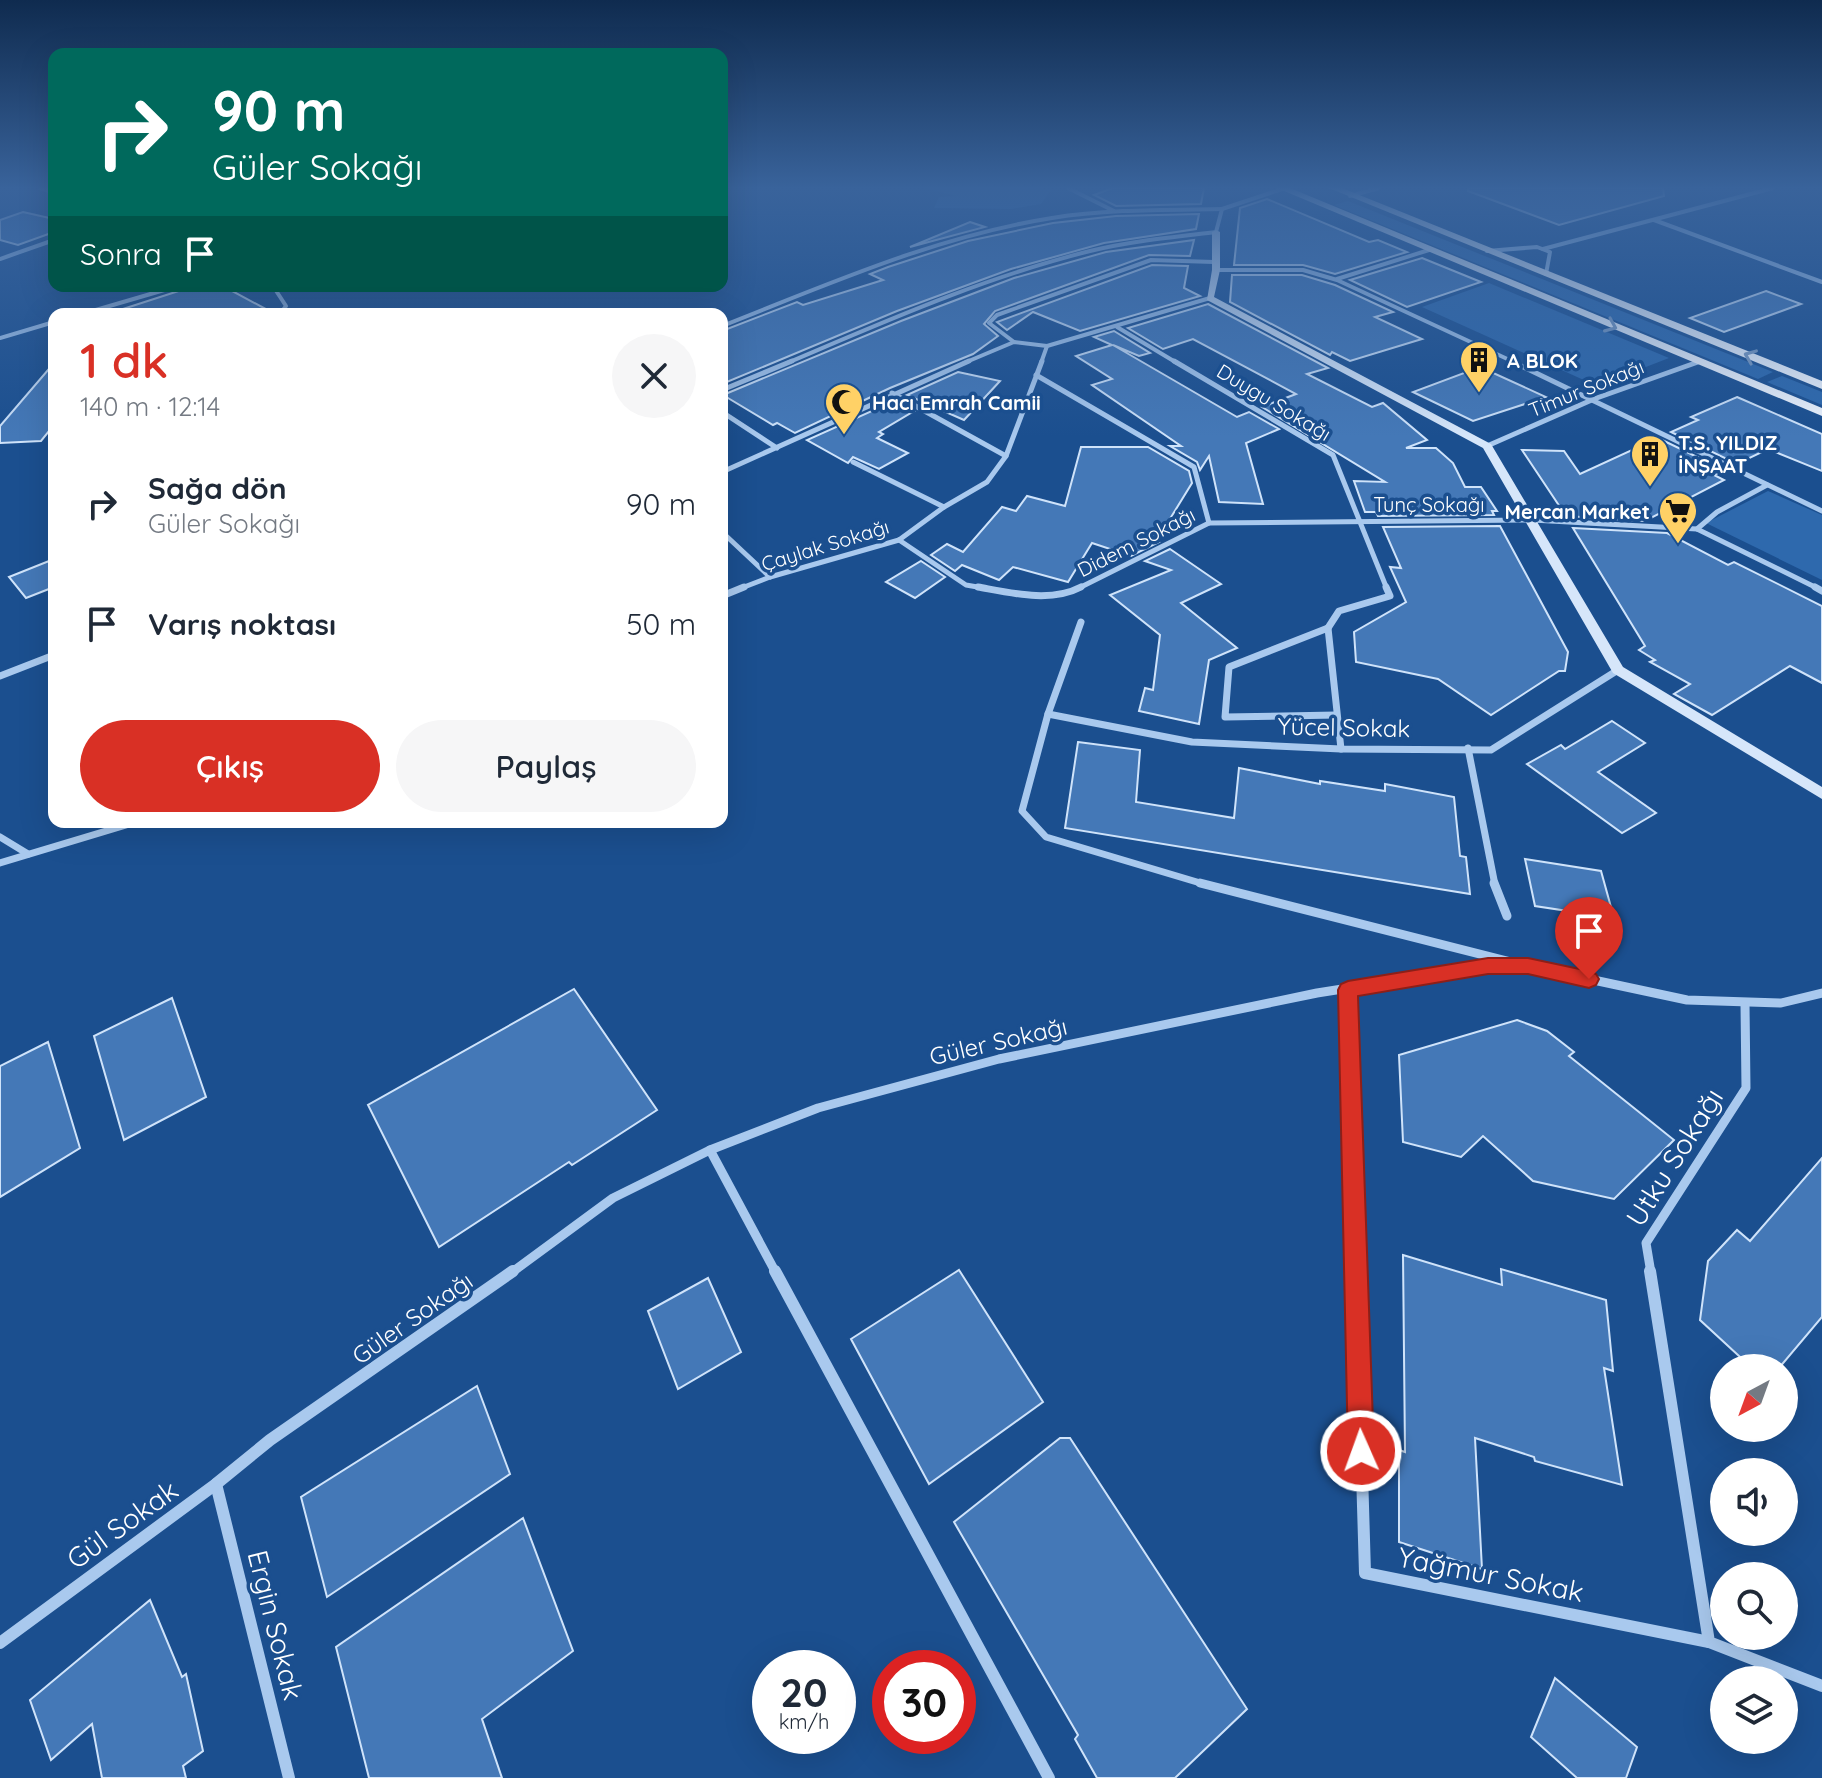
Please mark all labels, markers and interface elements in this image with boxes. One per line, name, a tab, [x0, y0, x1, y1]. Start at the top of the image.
text: 90 m	[212, 75, 346, 145]
icon: right	[80, 80, 184, 184]
text: Güler Sokağı	[212, 144, 423, 189]
icon: arrive	[178, 232, 222, 276]
text: Sonra	[80, 235, 162, 273]
one-way arrow	[1603, 316, 1617, 332]
text: 1 dk	[80, 330, 168, 390]
button: close	[612, 334, 696, 418]
building icon: A BLOK	[1458, 339, 1500, 394]
place label: A BLOK	[1507, 348, 1578, 373]
one-way arrow	[1744, 349, 1758, 366]
street label: Timur Sokağı	[1525, 354, 1647, 422]
street label: Duygu Sokağı	[1212, 358, 1336, 446]
mosque icon: Hacı Emrah Camii	[823, 381, 865, 436]
text: 140 m · 12:14	[80, 390, 220, 423]
place label: Hacı Emrah Camii	[872, 390, 1041, 415]
place label: T.S. YILDIZ İNŞAAT	[1678, 430, 1777, 478]
building icon: T.S. YILDIZ İNŞAAT	[1629, 433, 1671, 488]
text: Sağa dön	[148, 469, 287, 507]
icon: right	[80, 482, 124, 526]
text: 90 m	[626, 485, 696, 523]
supermarket icon: Mercan Market	[1657, 490, 1699, 545]
street label: Tunç Sokağı	[1373, 492, 1485, 517]
place label: Mercan Market	[1505, 499, 1650, 524]
street label: Didem Sokağı	[1073, 502, 1199, 582]
text: Güler Sokağı	[148, 507, 300, 540]
street label: Çaylak Sokağı	[758, 514, 892, 576]
icon: arrive	[80, 602, 124, 646]
text: Varış noktası	[148, 605, 336, 643]
text: 50 m	[626, 605, 696, 643]
street label: Yücel Sokak	[1277, 711, 1411, 743]
button: Çıkış	[80, 720, 380, 812]
button: Paylaş	[396, 720, 696, 812]
pin	[1555, 897, 1623, 979]
icon: arrive	[1567, 909, 1611, 953]
street label: Güler Sokağı	[926, 1011, 1070, 1071]
street label: Utku Sokağı	[1618, 1082, 1730, 1232]
street label: Güler Sokağı	[346, 1265, 478, 1371]
north arrow	[1710, 1354, 1798, 1442]
map controls	[1710, 1354, 1798, 1754]
position arrow	[1319, 1409, 1403, 1493]
button: sound	[1710, 1458, 1798, 1546]
street label: Gül Sokak	[60, 1472, 184, 1576]
street label: Yağmur Sokak	[1395, 1539, 1587, 1609]
street label: Ergin Sokak	[241, 1547, 311, 1703]
button: search	[1710, 1562, 1798, 1650]
speed limit sign: 30	[872, 1650, 976, 1754]
button: layers	[1710, 1666, 1798, 1754]
text: 20	[780, 1667, 828, 1717]
text: km/h	[779, 1709, 829, 1734]

